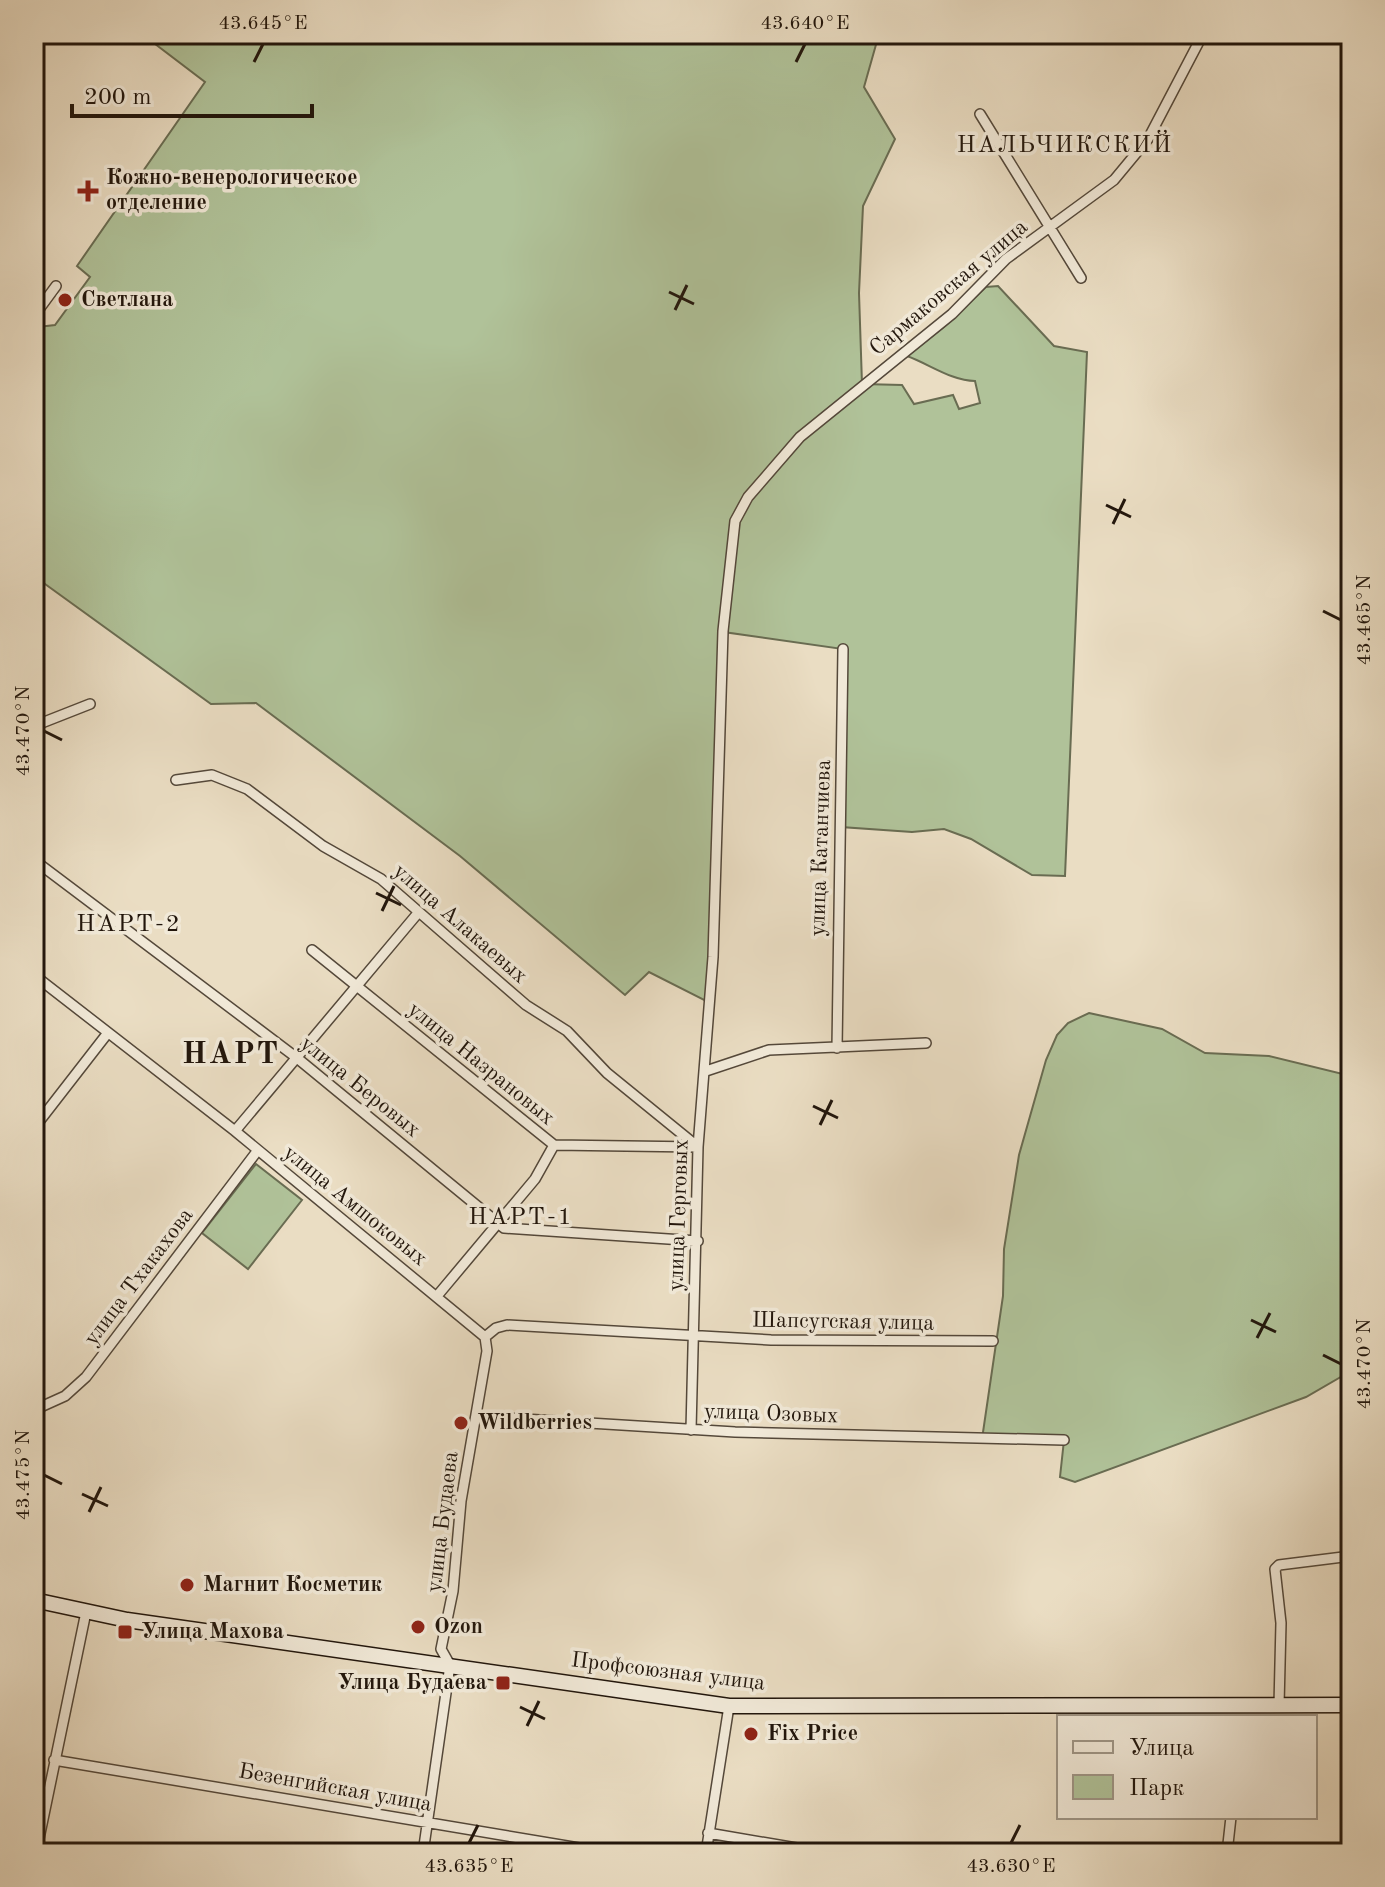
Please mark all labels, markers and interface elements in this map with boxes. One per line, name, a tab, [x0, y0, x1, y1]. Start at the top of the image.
text: 43.645°E	[219, 14, 308, 34]
text: 43.640°E	[761, 14, 850, 34]
scale bar	[72, 68, 312, 118]
text: 200 m	[84, 86, 152, 110]
district label: НАЛЬЧИКСКИЙ	[957, 129, 1173, 158]
place label: Кожно-венерологическое отделение	[106, 167, 358, 214]
marker: Кожно-венерологическое отделение	[77, 180, 99, 202]
street label: Сармаковская улица	[866, 216, 1032, 360]
place label: Светлана	[81, 289, 174, 311]
marker: Светлана	[56, 291, 74, 309]
text: 43.465°N	[1355, 575, 1375, 665]
text: 43.470°N	[14, 686, 34, 776]
street label: улица Катанчиева	[807, 759, 835, 937]
street label: улица Алакаевых	[389, 860, 531, 988]
district label: НАРТ-2	[76, 913, 182, 937]
street label: улица Назрановых	[403, 998, 559, 1130]
street label: улица Беровых	[296, 1032, 424, 1142]
district label: НАРТ	[182, 1040, 280, 1070]
street label: улица Герговых	[665, 1138, 693, 1292]
street label: улица Амшоковых	[279, 1141, 431, 1271]
street label: улица Тхакахова	[80, 1204, 198, 1350]
district label: НАРТ-1	[468, 1206, 574, 1230]
street label: Шапсугская улица	[752, 1309, 934, 1335]
text: 43.470°N	[1355, 1319, 1375, 1409]
street label: улица Озовых	[703, 1401, 839, 1427]
place label: Wildberries	[477, 1412, 592, 1434]
marker: Wildberries	[452, 1414, 470, 1432]
text: 43.475°N	[14, 1430, 34, 1520]
street label: улица Будаева	[423, 1450, 463, 1594]
place label: Магнит Косметик	[203, 1574, 383, 1596]
marker: Магнит Косметик	[178, 1576, 196, 1594]
place label: Ozon	[434, 1616, 483, 1638]
marker: Ozon	[409, 1618, 427, 1636]
place label: Улица Махова	[141, 1621, 284, 1643]
marker: Улица Махова	[116, 1623, 134, 1641]
street label: Профсоюзная улица	[570, 1649, 767, 1695]
place label: Улица Будаева	[338, 1672, 487, 1694]
marker: Улица Будаева	[494, 1674, 512, 1692]
legend	[1057, 1715, 1317, 1819]
place label: Fix Price	[767, 1723, 858, 1745]
marker: Fix Price	[742, 1725, 760, 1743]
text: Улица	[1129, 1737, 1194, 1761]
street label: Безенгийская улица	[237, 1760, 434, 1816]
text: Парк	[1129, 1777, 1184, 1801]
text: 43.635°E	[425, 1857, 514, 1877]
text: 43.630°E	[967, 1857, 1056, 1877]

